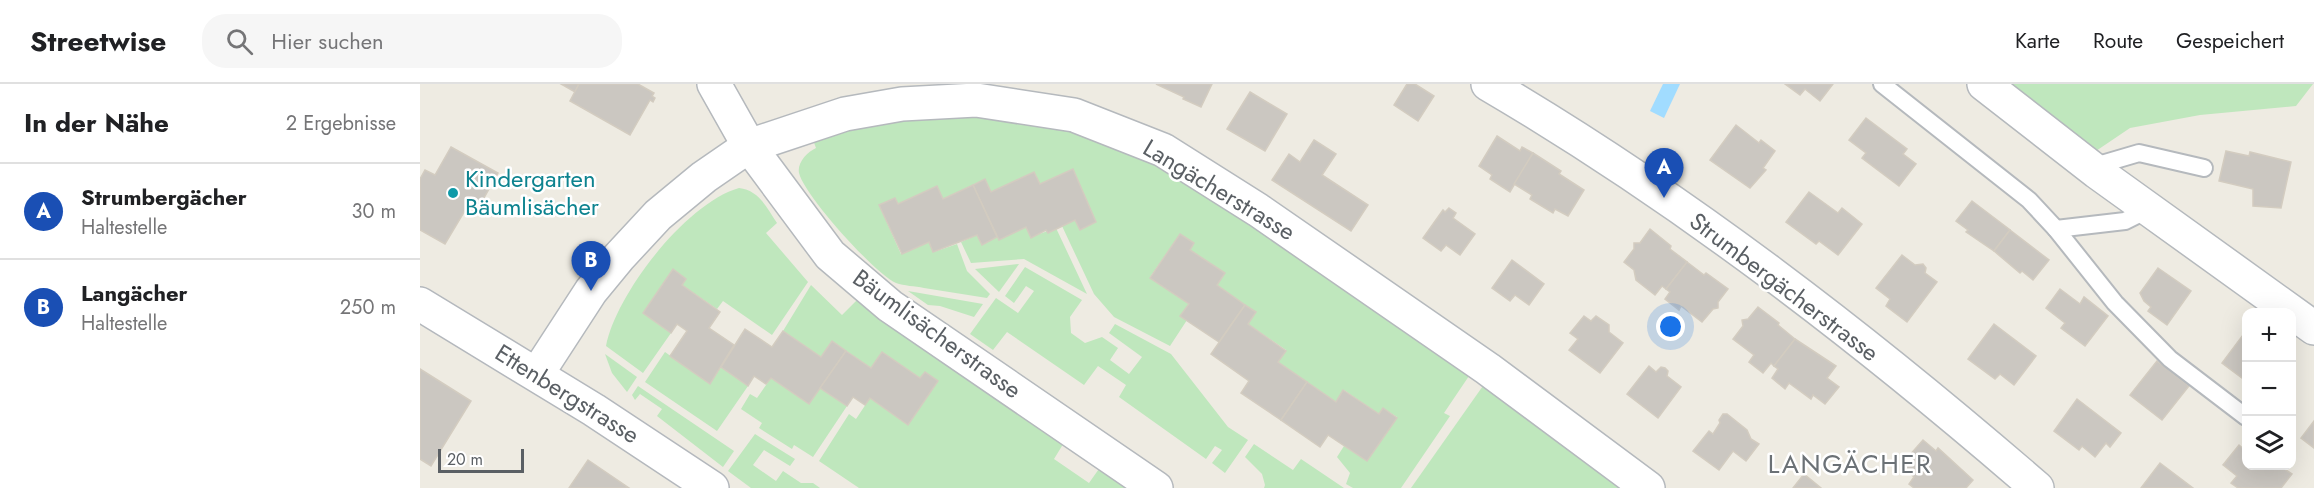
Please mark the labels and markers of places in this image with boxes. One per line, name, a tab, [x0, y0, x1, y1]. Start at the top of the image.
pin: A	[1644, 148, 1684, 198]
place label: Kindergarten Bäumlisächer	[465, 161, 600, 224]
marker: Kindergarten Bäumlisächer	[446, 186, 460, 200]
pin: B	[572, 242, 610, 291]

